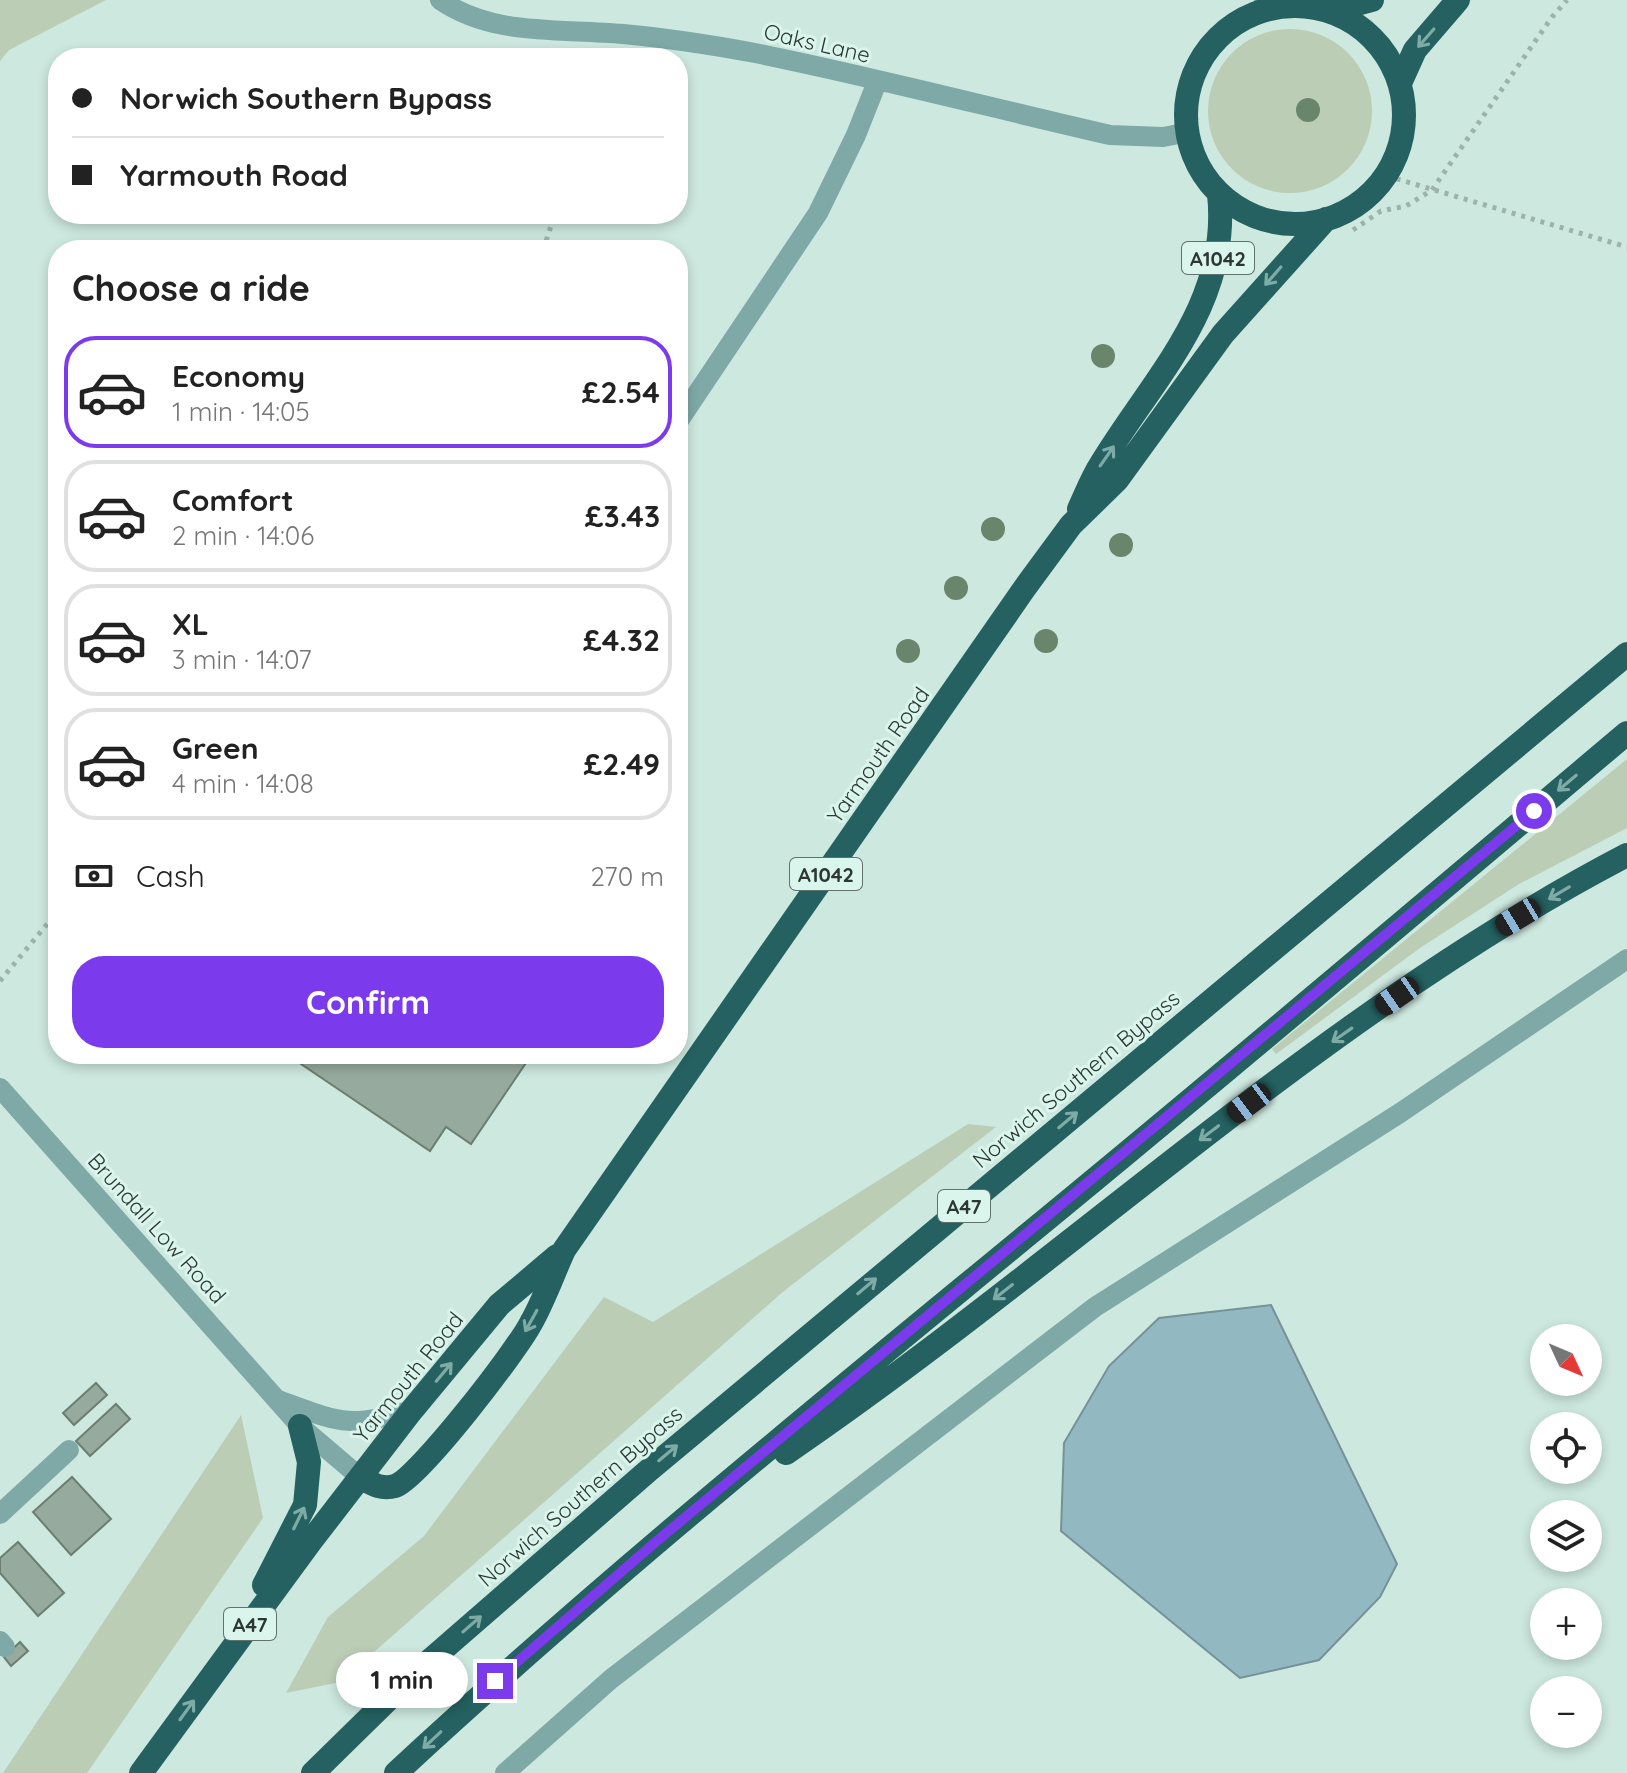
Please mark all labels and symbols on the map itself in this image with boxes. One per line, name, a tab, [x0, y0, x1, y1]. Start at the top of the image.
street label: Oaks Lane	[761, 17, 873, 69]
one-way arrow	[1417, 27, 1435, 48]
road number: A1042	[1182, 242, 1254, 274]
one-way arrow	[1264, 266, 1282, 286]
one-way arrow	[1099, 446, 1115, 468]
street label: Yarmouth Road	[821, 682, 935, 828]
one-way arrow	[1557, 775, 1578, 792]
route start	[1516, 793, 1552, 829]
road number: A1042	[790, 858, 862, 890]
one-way arrow	[1548, 885, 1571, 901]
car	[1491, 894, 1545, 940]
car	[1370, 972, 1424, 1020]
street label: Norwich Southern Bypass	[967, 984, 1185, 1174]
one-way arrow	[1331, 1027, 1353, 1043]
car	[1223, 1079, 1275, 1127]
one-way arrow	[1057, 1111, 1077, 1129]
one-way arrow	[1199, 1125, 1220, 1142]
street label: Brundall Low Road	[82, 1147, 232, 1309]
road number: A47	[938, 1190, 990, 1222]
one-way arrow	[857, 1277, 877, 1295]
one-way arrow	[993, 1284, 1014, 1301]
street label: Yarmouth Road	[347, 1306, 469, 1448]
one-way arrow	[523, 1309, 539, 1332]
north arrow	[1530, 1324, 1602, 1396]
one-way arrow	[435, 1362, 453, 1383]
street label: Norwich Southern Bypass	[472, 1400, 688, 1592]
one-way arrow	[658, 1444, 678, 1462]
one-way arrow	[292, 1506, 307, 1530]
road number: A47	[224, 1608, 276, 1640]
one-way arrow	[461, 1615, 482, 1633]
callout: 1 min	[335, 1653, 467, 1709]
route end	[477, 1663, 513, 1699]
one-way arrow	[179, 1700, 196, 1722]
one-way arrow	[422, 1730, 442, 1749]

